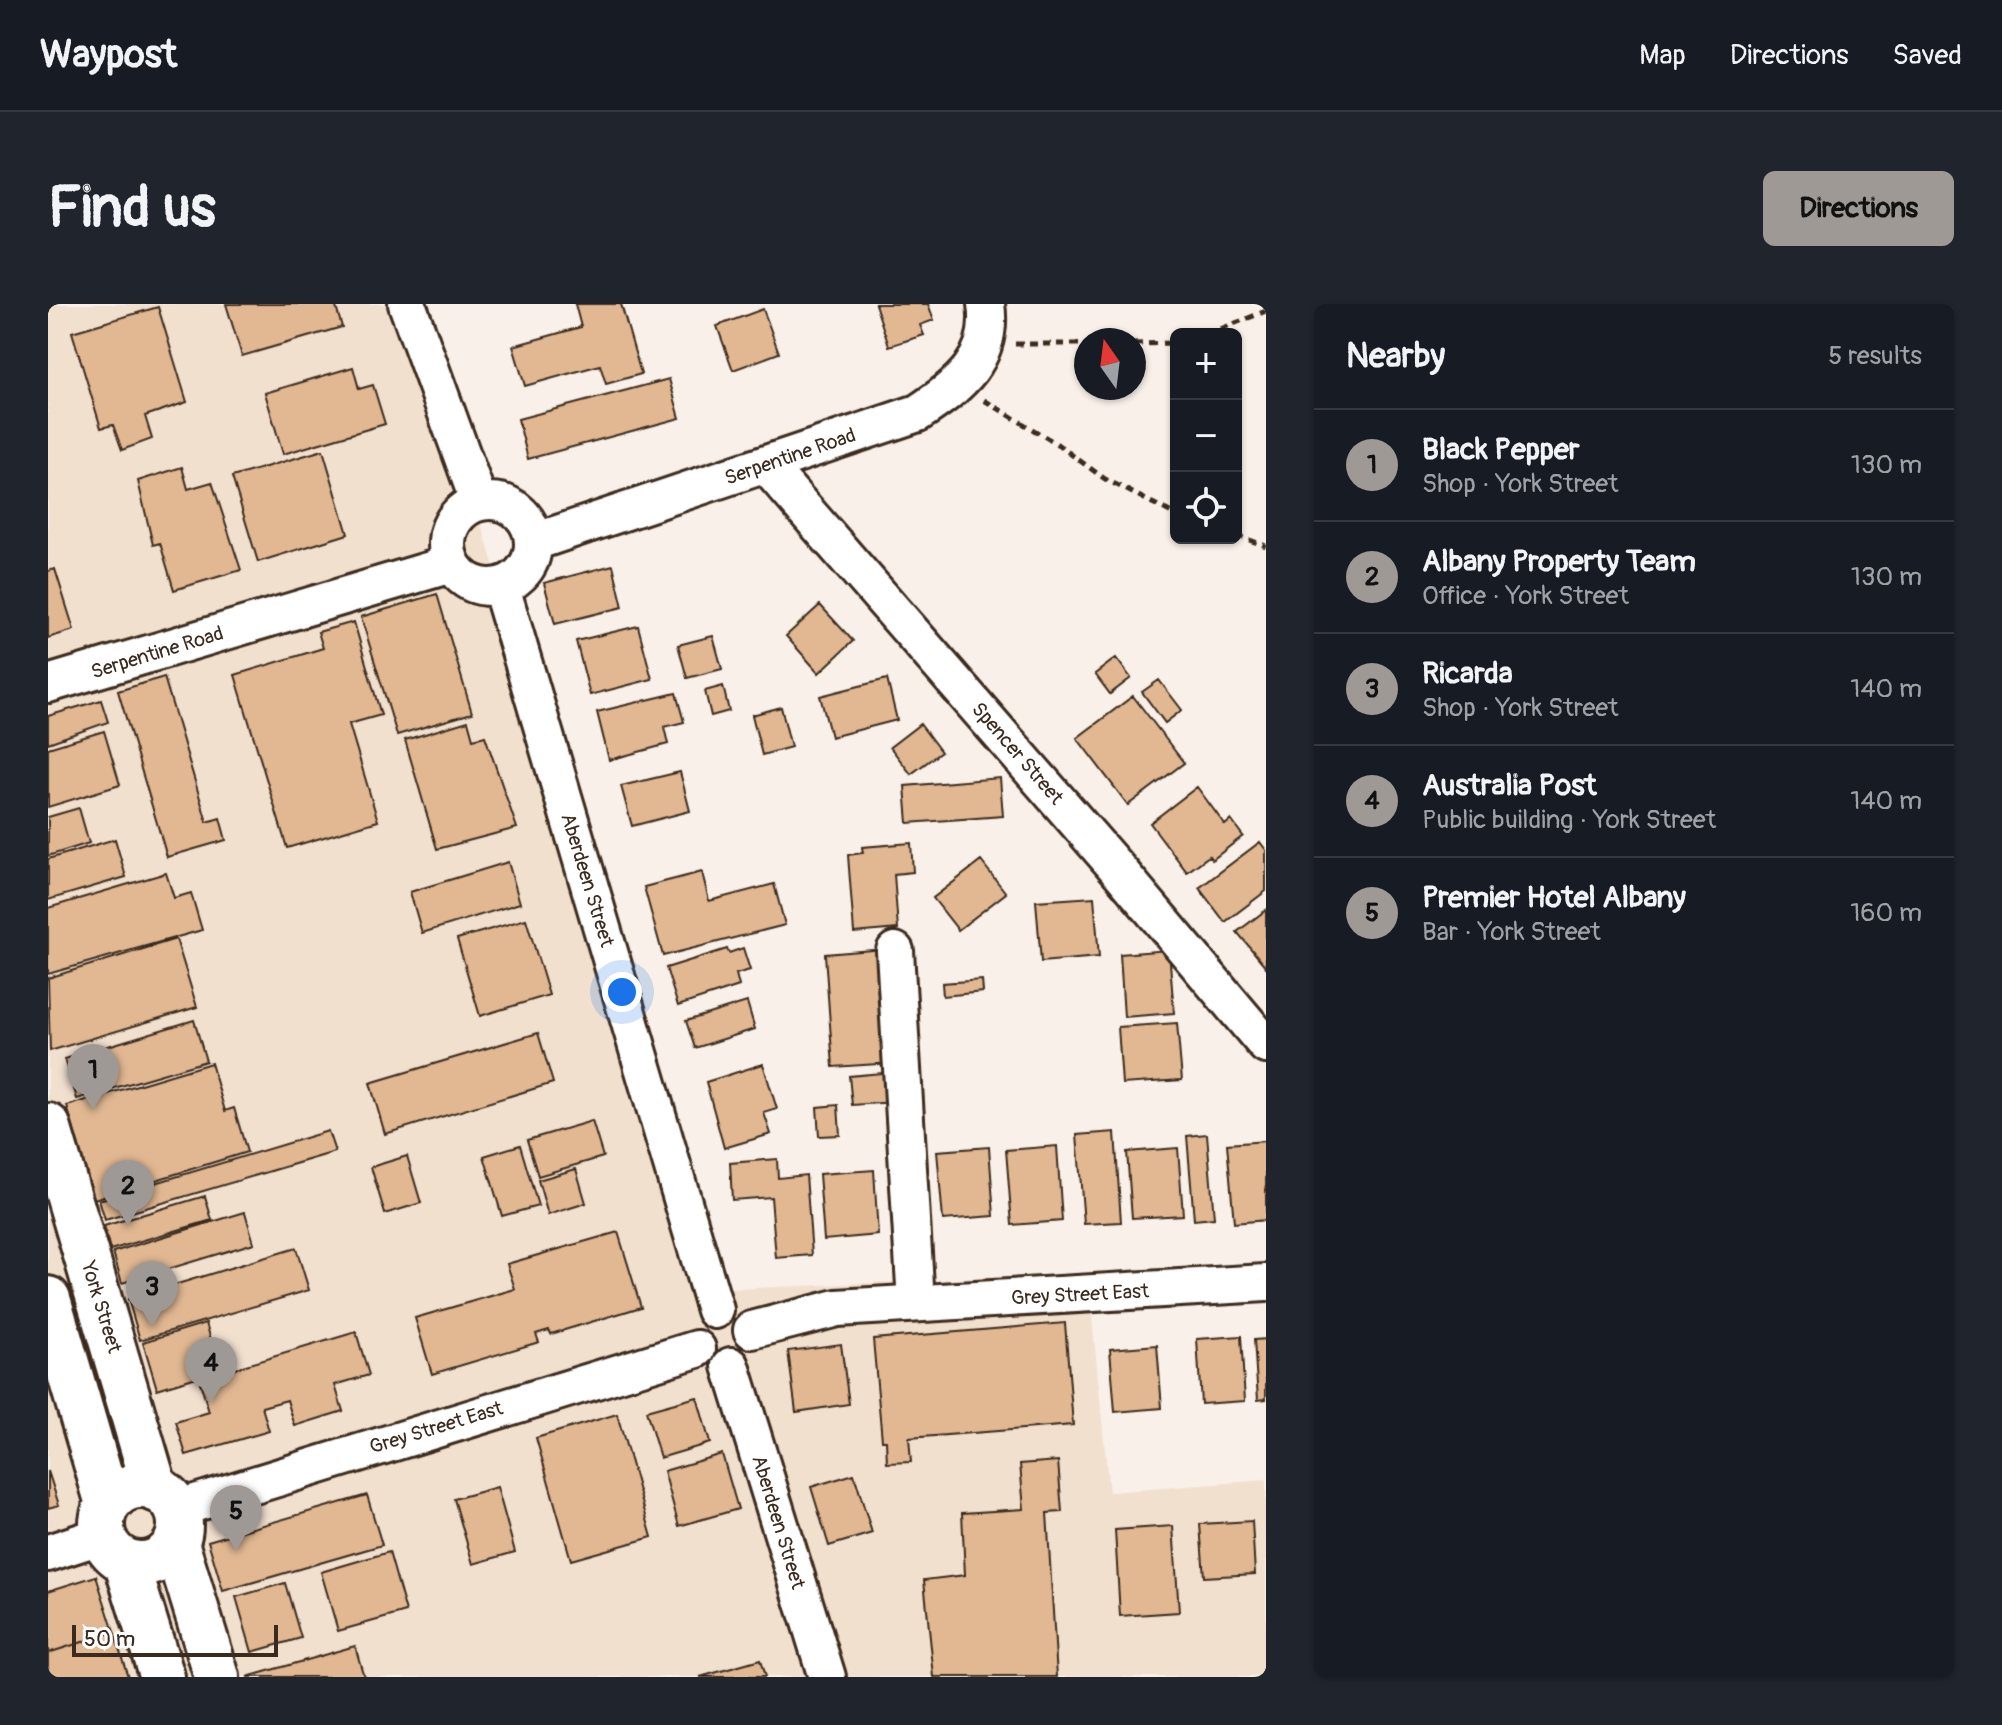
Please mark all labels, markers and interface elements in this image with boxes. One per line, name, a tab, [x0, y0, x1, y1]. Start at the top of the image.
text: Waypost	[40, 31, 177, 79]
text: Map	[1639, 38, 1686, 73]
text: Directions	[1730, 38, 1849, 73]
text: Saved	[1893, 38, 1962, 73]
button: Directions	[1763, 171, 1954, 246]
text: Find us	[48, 174, 216, 243]
north arrow	[1074, 328, 1146, 400]
map controls	[1170, 328, 1242, 544]
button: +	[1170, 328, 1242, 400]
text: Nearby	[1346, 335, 1445, 378]
text: 5 results	[1828, 340, 1922, 372]
button: −	[1170, 400, 1242, 472]
street label: Serpentine Road	[721, 422, 859, 491]
text: Black Pepper	[1422, 431, 1580, 468]
text: 1	[1367, 449, 1377, 481]
text: 130 m	[1851, 449, 1922, 481]
text: Shop · York Street	[1422, 468, 1619, 500]
button: locate	[1170, 472, 1242, 544]
text: Albany Property Team	[1422, 543, 1696, 580]
text: 2	[1365, 561, 1379, 593]
text: 130 m	[1851, 561, 1922, 593]
text: Office · York Street	[1422, 580, 1629, 612]
street label: Serpentine Road	[88, 620, 226, 684]
text: Ricarda	[1422, 655, 1513, 692]
text: 3	[1365, 673, 1379, 705]
text: 140 m	[1850, 673, 1922, 705]
text: Shop · York Street	[1422, 692, 1619, 724]
street label: Spencer Street	[966, 697, 1070, 810]
text: Australia Post	[1422, 767, 1597, 804]
text: 4	[1364, 785, 1380, 817]
text: 140 m	[1850, 785, 1922, 817]
text: Public building · York Street	[1422, 804, 1716, 836]
street label: Aberdeen Street	[555, 810, 620, 951]
text: Premier Hotel Albany	[1422, 879, 1686, 916]
text: 5	[1365, 897, 1379, 929]
text: 160 m	[1850, 897, 1922, 929]
text: Bar · York Street	[1422, 916, 1601, 948]
your location	[602, 972, 642, 1012]
pin: 1	[67, 1044, 119, 1110]
pin: 2	[102, 1160, 154, 1226]
street label: York Street	[75, 1257, 128, 1357]
pin: 3	[126, 1261, 178, 1327]
street label: Grey Street East	[1010, 1278, 1151, 1311]
pin: 4	[185, 1337, 237, 1403]
street label: Grey Street East	[366, 1395, 507, 1460]
street label: Aberdeen Street	[746, 1452, 811, 1593]
pin: 5	[210, 1485, 262, 1551]
scale bar	[72, 1621, 278, 1657]
text: 50 m	[84, 1625, 135, 1653]

